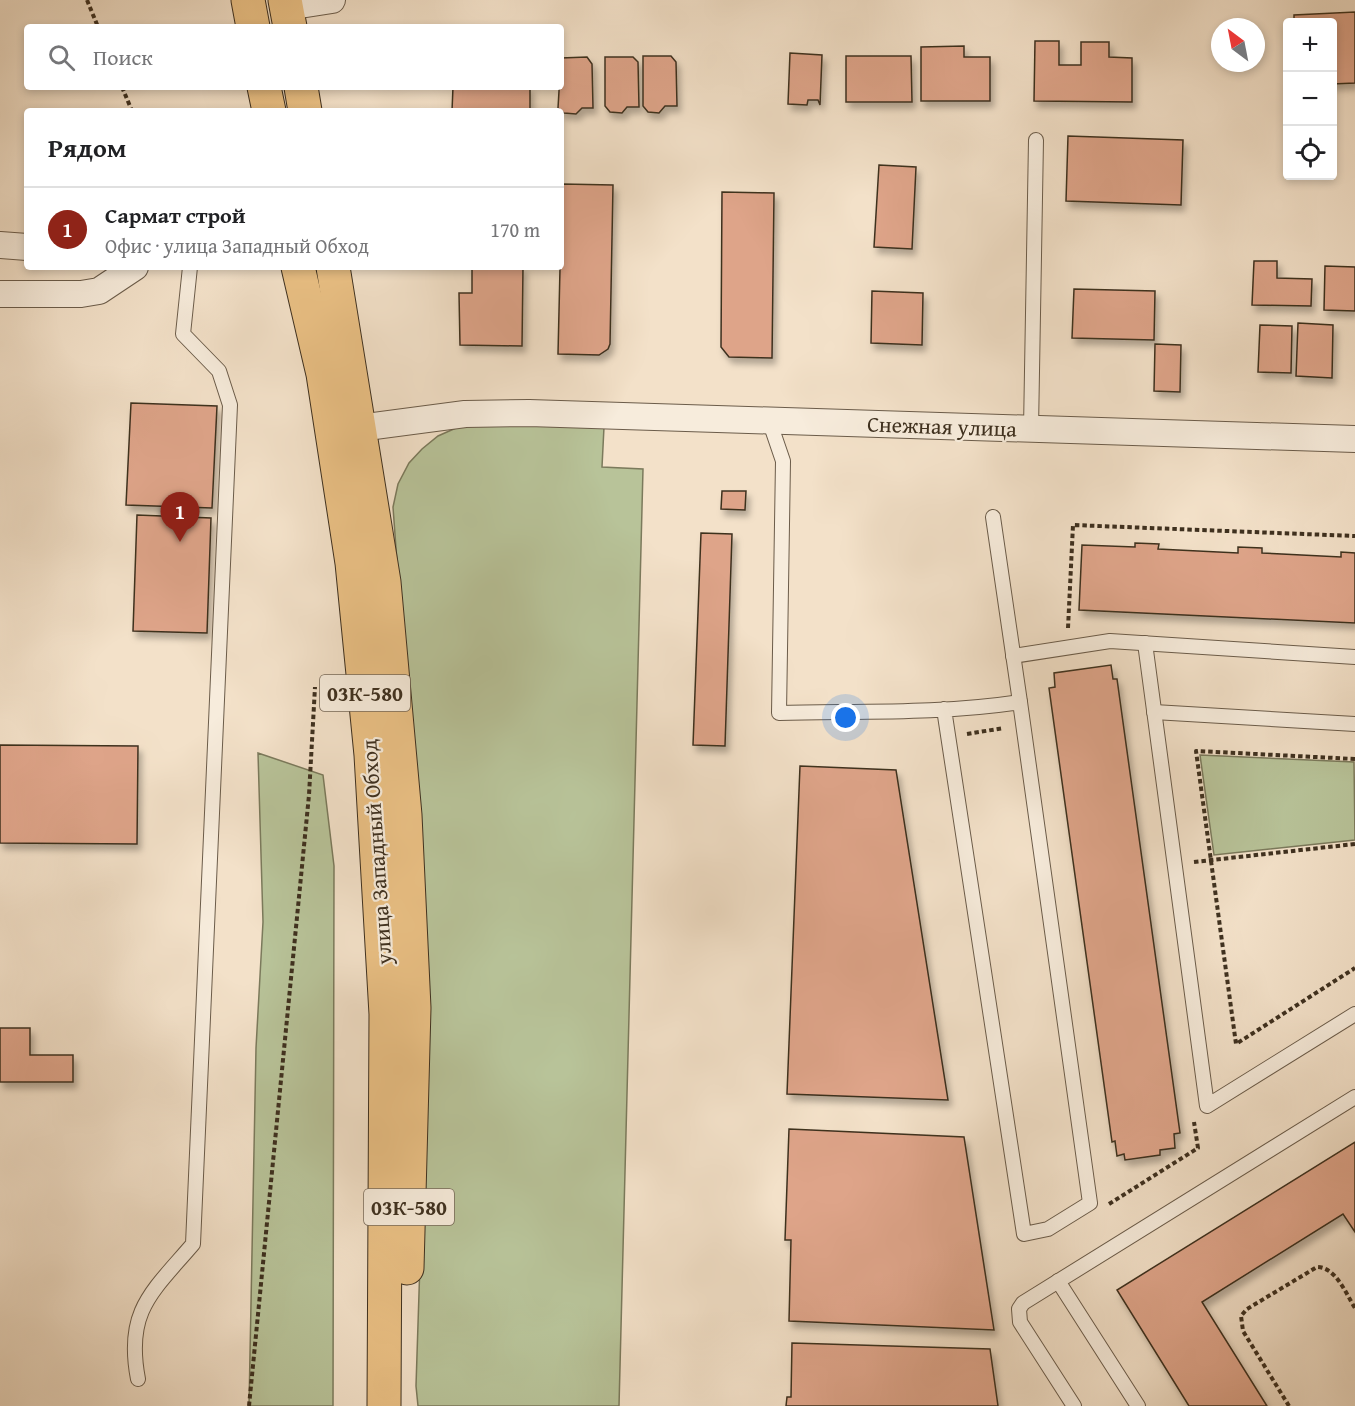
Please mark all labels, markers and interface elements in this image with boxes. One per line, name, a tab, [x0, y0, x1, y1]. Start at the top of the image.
north arrow	[1211, 18, 1265, 72]
map controls	[1283, 18, 1337, 180]
button: +	[1283, 18, 1337, 72]
search box	[24, 24, 564, 90]
icon: search	[45, 41, 78, 74]
text: Поиск	[93, 41, 153, 73]
button: −	[1283, 72, 1337, 126]
button: locate	[1283, 126, 1337, 180]
text: Рядом	[48, 128, 126, 167]
text: Сармат строй	[105, 199, 246, 231]
text: 1	[62, 215, 73, 244]
text: 170 m	[490, 215, 540, 244]
text: Офис · улица Западный Обход	[105, 231, 369, 260]
street label: Снежная улица	[867, 407, 1018, 445]
pin: 1	[160, 492, 200, 542]
road number: 03К-580	[320, 675, 410, 711]
your location	[831, 703, 860, 732]
street label: улица Западный Обход	[352, 738, 400, 967]
road number: 03К-580	[364, 1189, 454, 1225]

